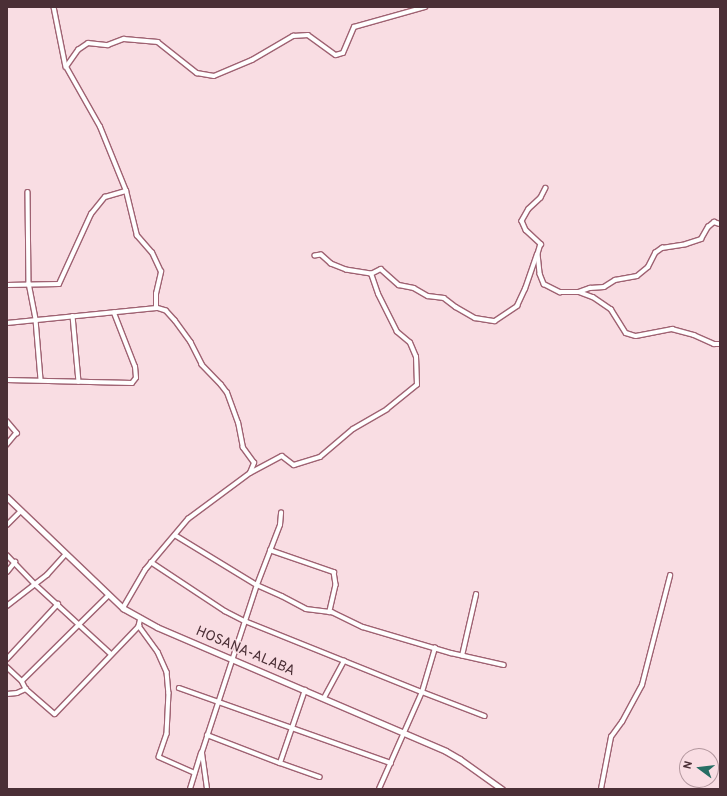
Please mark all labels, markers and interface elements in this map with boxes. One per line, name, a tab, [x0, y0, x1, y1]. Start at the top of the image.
street label: HOSANA-ALABA	[193, 624, 297, 680]
north arrow	[679, 748, 719, 788]
text: N	[681, 760, 696, 771]

